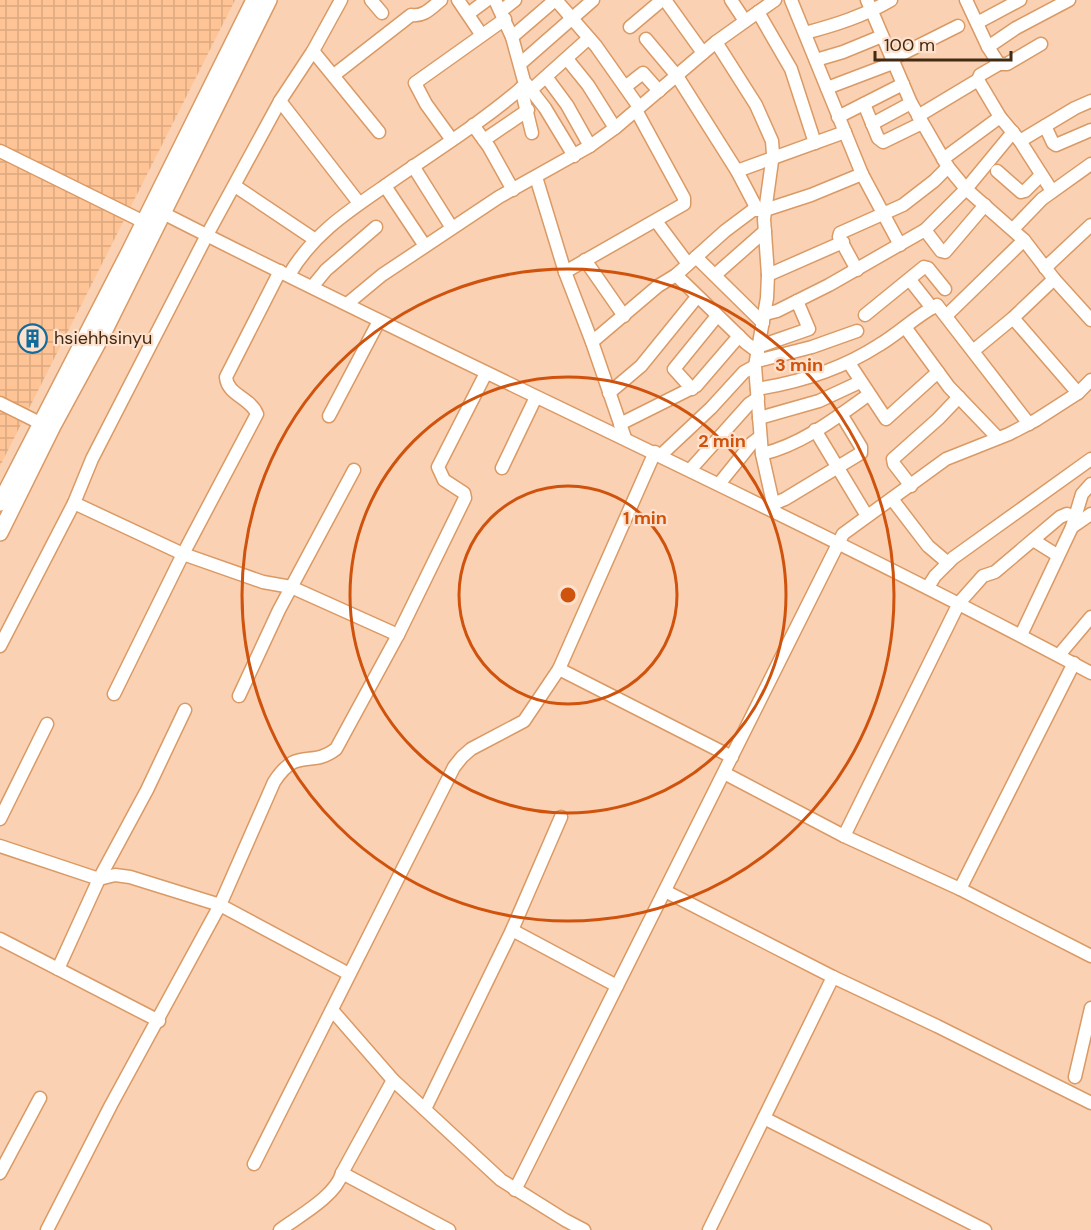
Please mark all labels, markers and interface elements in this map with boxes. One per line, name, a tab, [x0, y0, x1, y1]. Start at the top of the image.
scale bar	[875, 24, 1012, 62]
text: 100 m	[884, 33, 935, 57]
building icon: hsiehhsinyu	[17, 322, 49, 354]
place label: hsiehhsinyu	[54, 326, 152, 350]
text: 3 min	[775, 353, 823, 377]
text: 2 min	[698, 429, 746, 453]
text: 1 min	[623, 506, 667, 530]
centre of rings	[558, 585, 578, 605]

